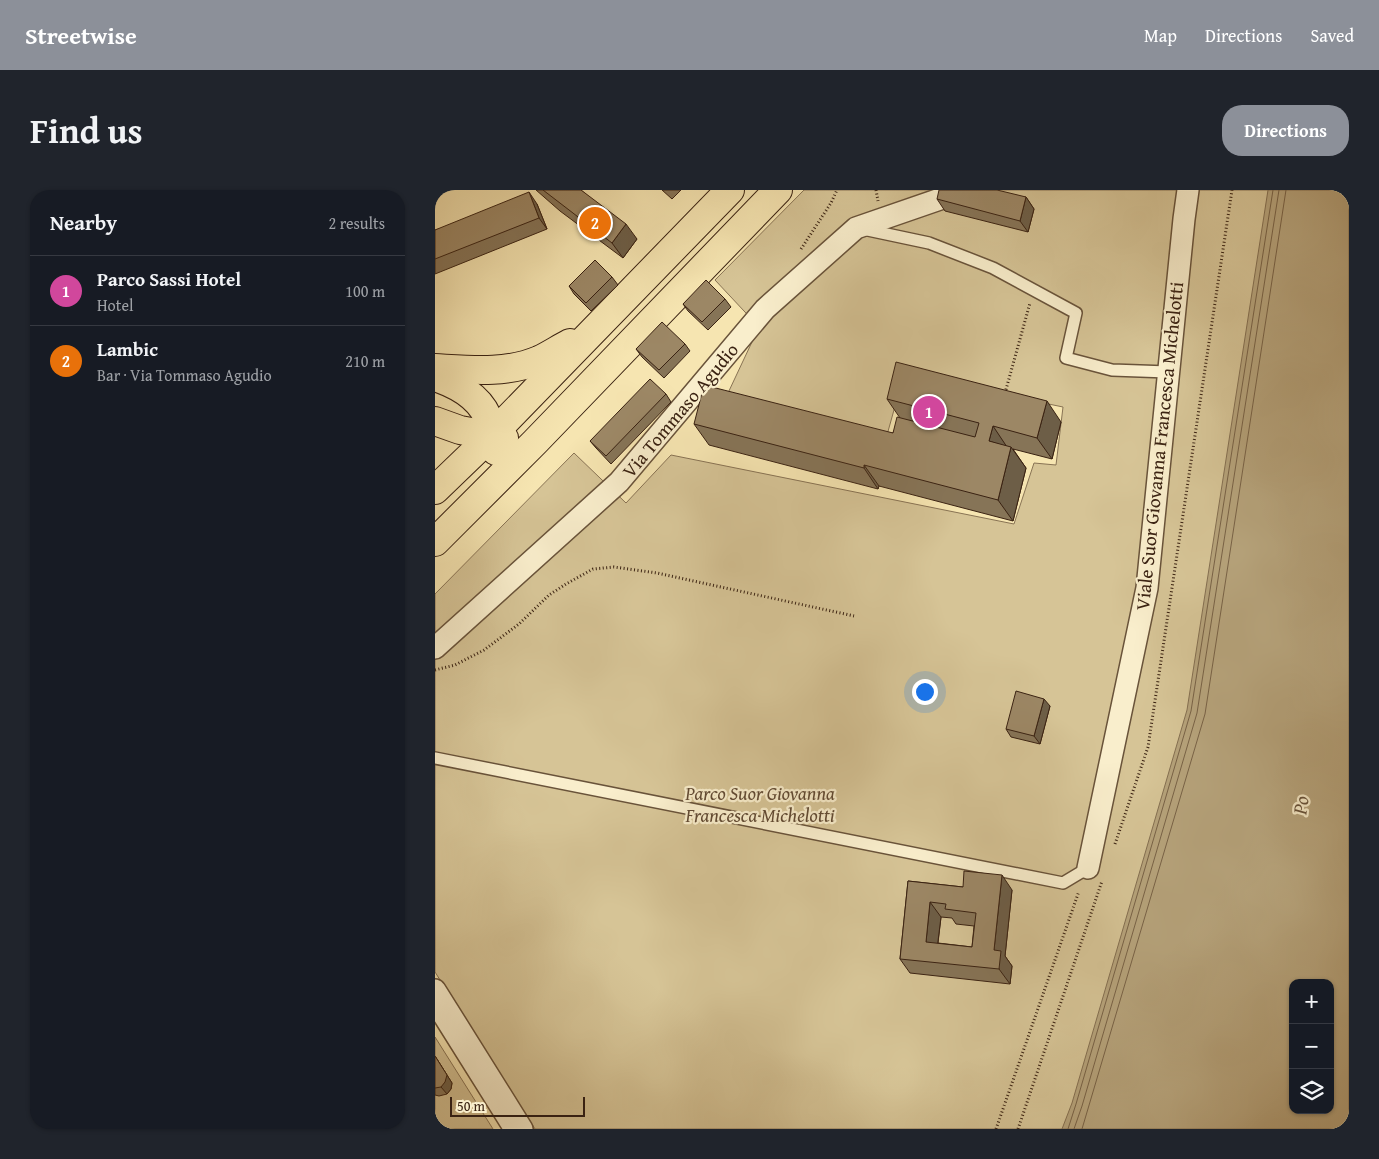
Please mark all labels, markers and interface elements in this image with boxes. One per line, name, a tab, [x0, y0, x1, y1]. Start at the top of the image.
text: Streetwise	[25, 18, 137, 53]
text: Map	[1144, 22, 1177, 49]
text: Directions	[1205, 22, 1282, 49]
text: Saved	[1310, 22, 1354, 49]
text: Find us	[30, 105, 143, 156]
button: Directions	[1222, 105, 1349, 156]
pin: 2	[579, 204, 611, 242]
text: Nearby	[50, 207, 117, 238]
text: 2 results	[328, 211, 385, 235]
text: Parco Sassi Hotel	[97, 265, 241, 293]
text: 1	[62, 279, 70, 303]
text: 100 m	[345, 279, 385, 303]
street label: Viale Suor Giovanna Francesca Michelotti	[1128, 280, 1190, 612]
text: Hotel	[97, 293, 133, 317]
text: Lambic	[97, 335, 158, 363]
street label: Via Tommaso Agudio	[615, 336, 745, 484]
text: 2	[62, 349, 70, 373]
text: 210 m	[345, 349, 385, 373]
text: Bar · Via Tommaso Agudio	[97, 363, 272, 387]
pin: 1	[913, 393, 945, 431]
your location	[912, 679, 938, 705]
park label: Parco Suor Giovanna Francesca Michelotti	[684, 779, 835, 829]
water label: Po	[1284, 794, 1316, 817]
map controls	[1289, 979, 1334, 1114]
button: +	[1289, 979, 1334, 1024]
button: −	[1289, 1024, 1334, 1069]
button: layers	[1289, 1069, 1334, 1114]
scale bar	[450, 1094, 585, 1117]
text: 50 m	[457, 1096, 485, 1116]

